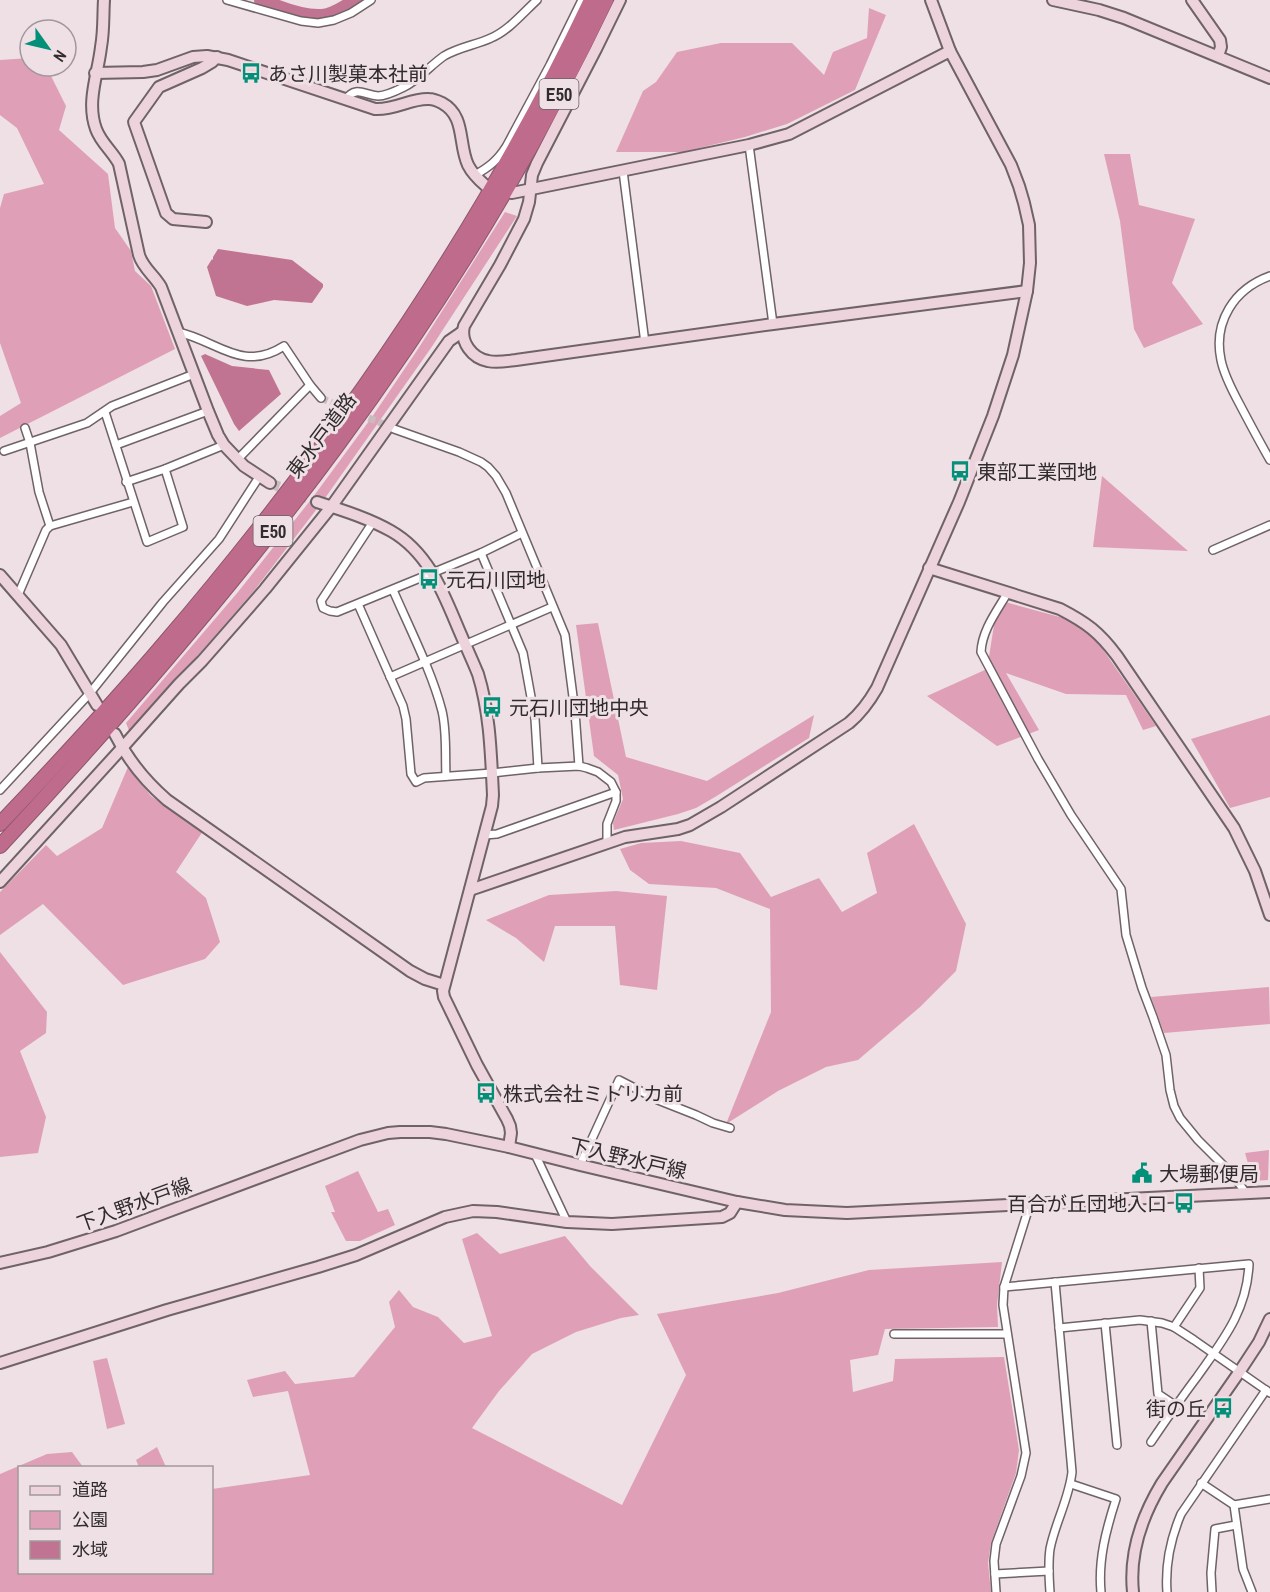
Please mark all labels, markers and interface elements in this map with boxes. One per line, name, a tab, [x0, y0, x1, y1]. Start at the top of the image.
north arrow	[18, 18, 78, 78]
text: N	[49, 46, 72, 66]
place label: あさ川製菓本社前	[268, 60, 428, 87]
bus stop icon: あさ川製菓本社前	[239, 61, 263, 85]
road number: E50	[540, 79, 578, 109]
street label: 東水戸道路	[280, 387, 362, 483]
place label: 東部工業団地	[977, 458, 1097, 485]
bus stop icon: 東部工業団地	[948, 459, 972, 483]
road number: E50	[254, 516, 292, 546]
place label: 元石川団地	[446, 566, 546, 593]
bus stop icon: 元石川団地	[417, 567, 441, 591]
place label: 元石川団地中央	[509, 694, 649, 721]
bus stop icon: 元石川団地中央	[480, 695, 504, 719]
place label: 株式会社ミトリカ前	[503, 1080, 683, 1107]
bus stop icon: 株式会社ミトリカ前	[474, 1081, 498, 1105]
street label: 下入野水戸線	[567, 1131, 689, 1185]
place label: 大場郵便局	[1159, 1160, 1259, 1187]
public building icon: 大場郵便局	[1130, 1161, 1154, 1185]
street label: 下入野水戸線	[73, 1171, 195, 1237]
place label: 百合が丘団地入口	[1007, 1190, 1167, 1217]
bus stop icon: 百合が丘団地入口	[1172, 1191, 1196, 1215]
place label: 街の丘	[1146, 1395, 1206, 1422]
bus stop icon: 街の丘	[1211, 1396, 1235, 1420]
legend	[18, 1466, 213, 1574]
text: 道路	[72, 1477, 108, 1502]
text: 公園	[72, 1507, 108, 1532]
text: 水域	[72, 1537, 108, 1562]

